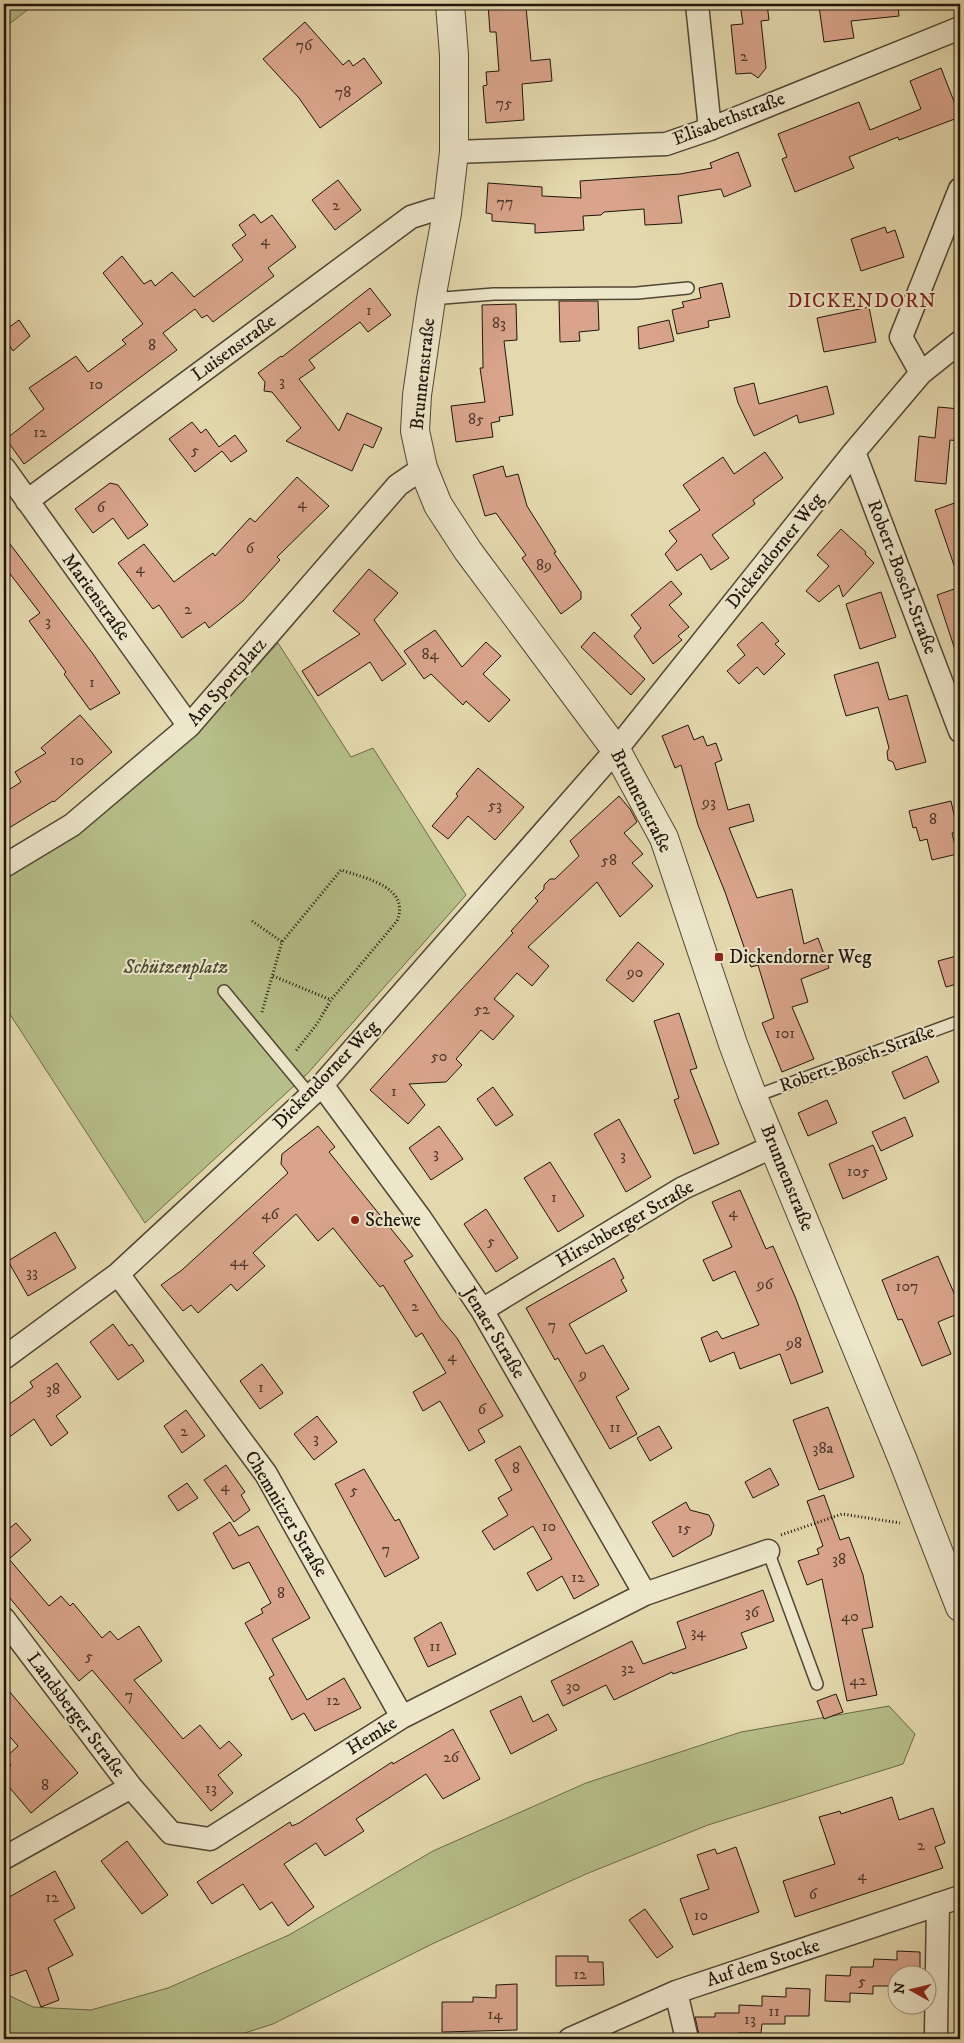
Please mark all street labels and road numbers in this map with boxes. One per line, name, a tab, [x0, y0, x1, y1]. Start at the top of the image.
street label: Elisabethstraße	[670, 87, 788, 151]
street label: Luisenstraße	[187, 310, 281, 386]
street label: Brunnenstraße	[406, 317, 440, 431]
street label: Dickendorner Weg	[721, 488, 829, 614]
street label: Robert-Bosch-Straße	[862, 497, 942, 658]
street label: Marienstraße	[57, 549, 135, 645]
street label: Am Sportplatz	[182, 633, 272, 731]
street label: Brunnenstraße	[605, 746, 677, 857]
street label: Dickendorner Weg	[268, 1015, 384, 1134]
street label: Robert-Bosch-Straße	[776, 1020, 938, 1098]
street label: Brunnenstraße	[755, 1121, 819, 1235]
street label: Hirschberger Straße	[552, 1175, 698, 1273]
street label: Jenaer Straße	[457, 1281, 530, 1383]
street label: Chemnitzer Straße	[239, 1447, 333, 1581]
street label: Landsberger Straße	[22, 1648, 130, 1782]
street label: Hemke	[343, 1712, 401, 1760]
street label: Auf dem Stocke	[703, 1934, 823, 1992]

